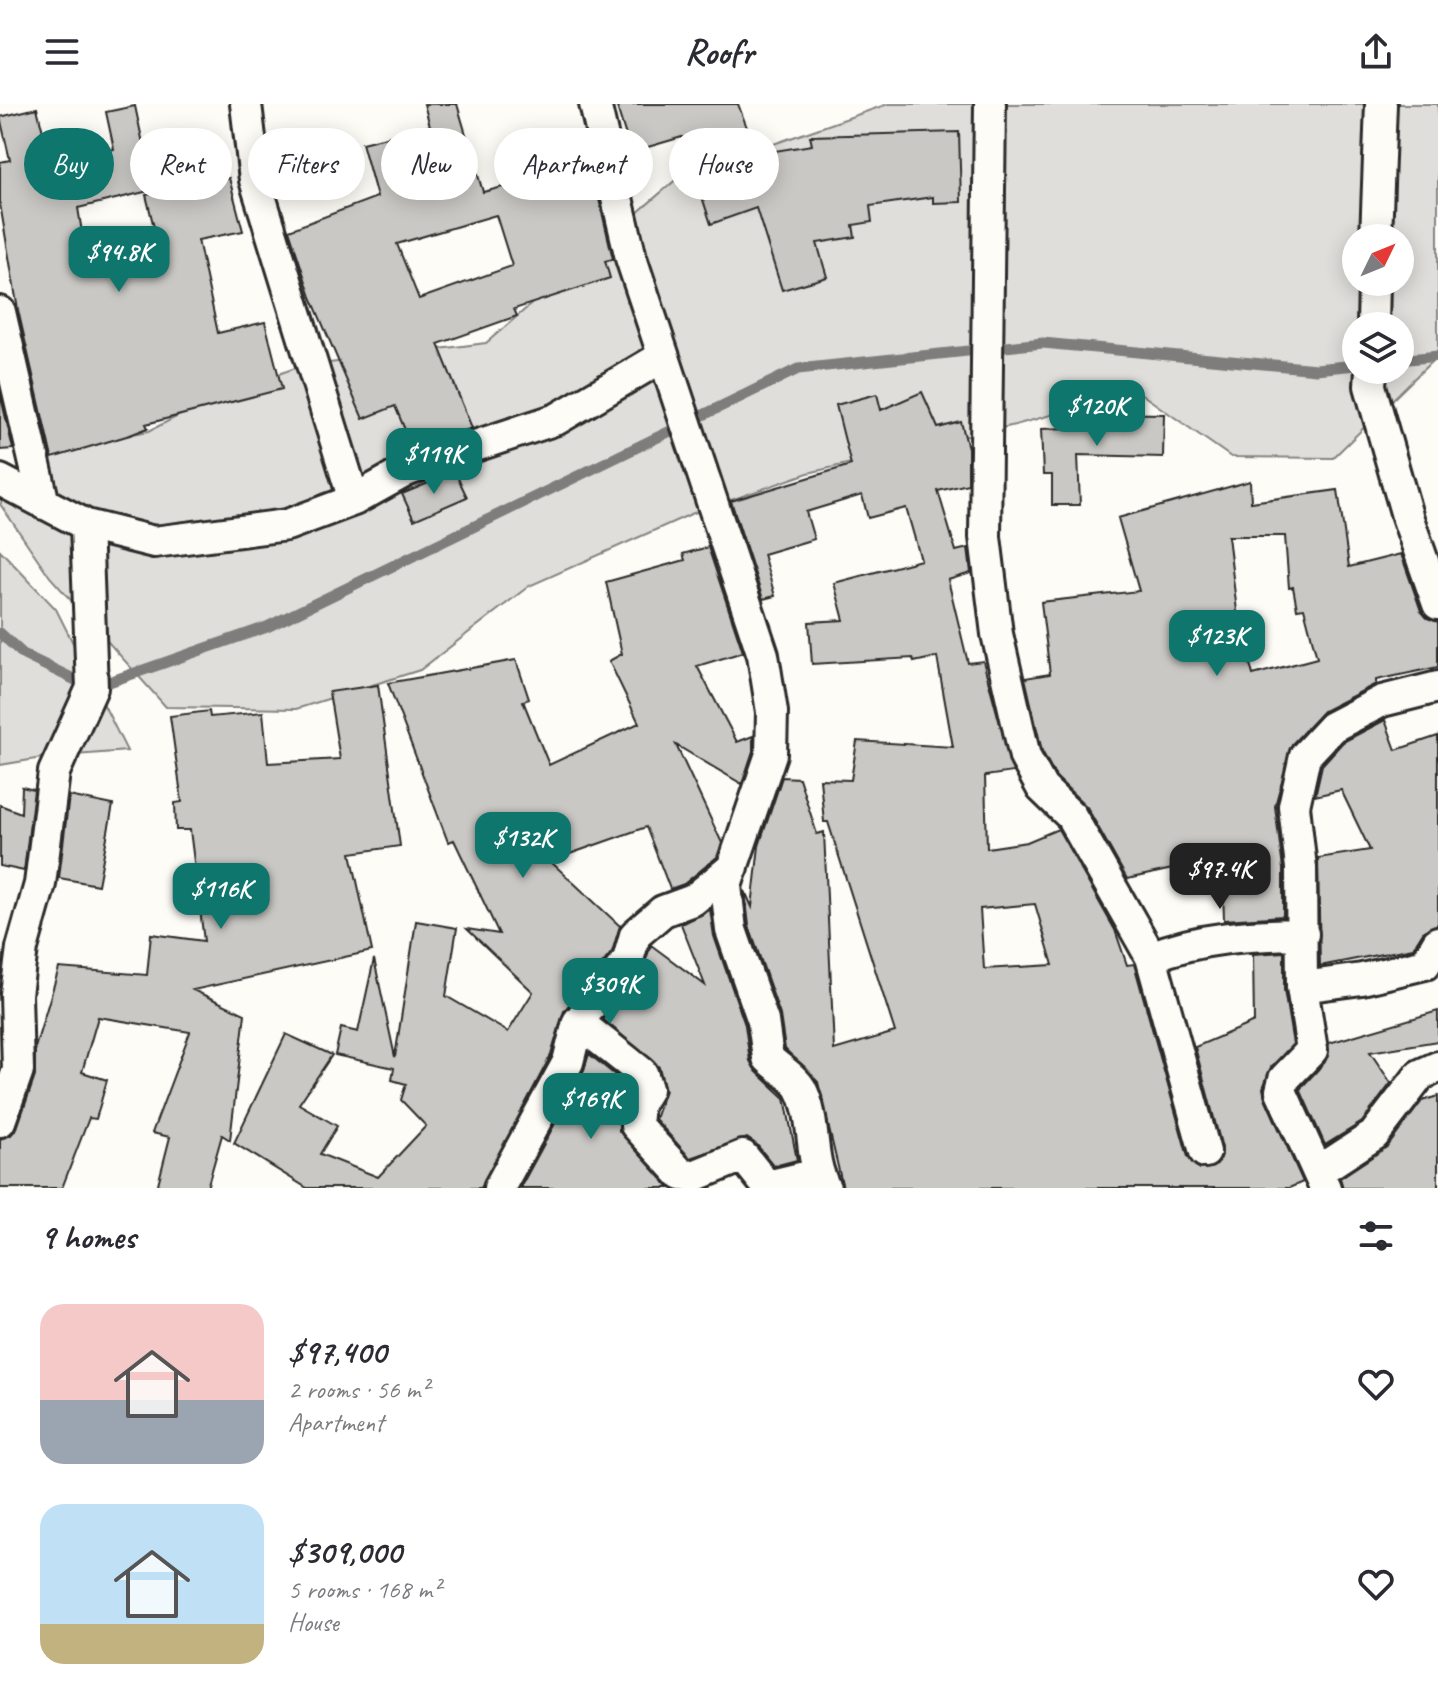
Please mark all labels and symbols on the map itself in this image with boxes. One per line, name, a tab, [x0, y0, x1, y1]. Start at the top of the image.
north arrow	[1342, 224, 1414, 296]
pin: $94.8K	[54, 226, 184, 294]
pin: $120K	[1041, 380, 1153, 448]
pin: $119K	[378, 428, 490, 496]
pin: $123K	[1161, 610, 1273, 678]
pin: $132K	[467, 812, 579, 880]
pin: $97.4K	[1155, 843, 1285, 911]
pin: $116K	[165, 863, 277, 931]
pin: $309K	[554, 958, 666, 1026]
pin: $169K	[535, 1073, 647, 1141]

